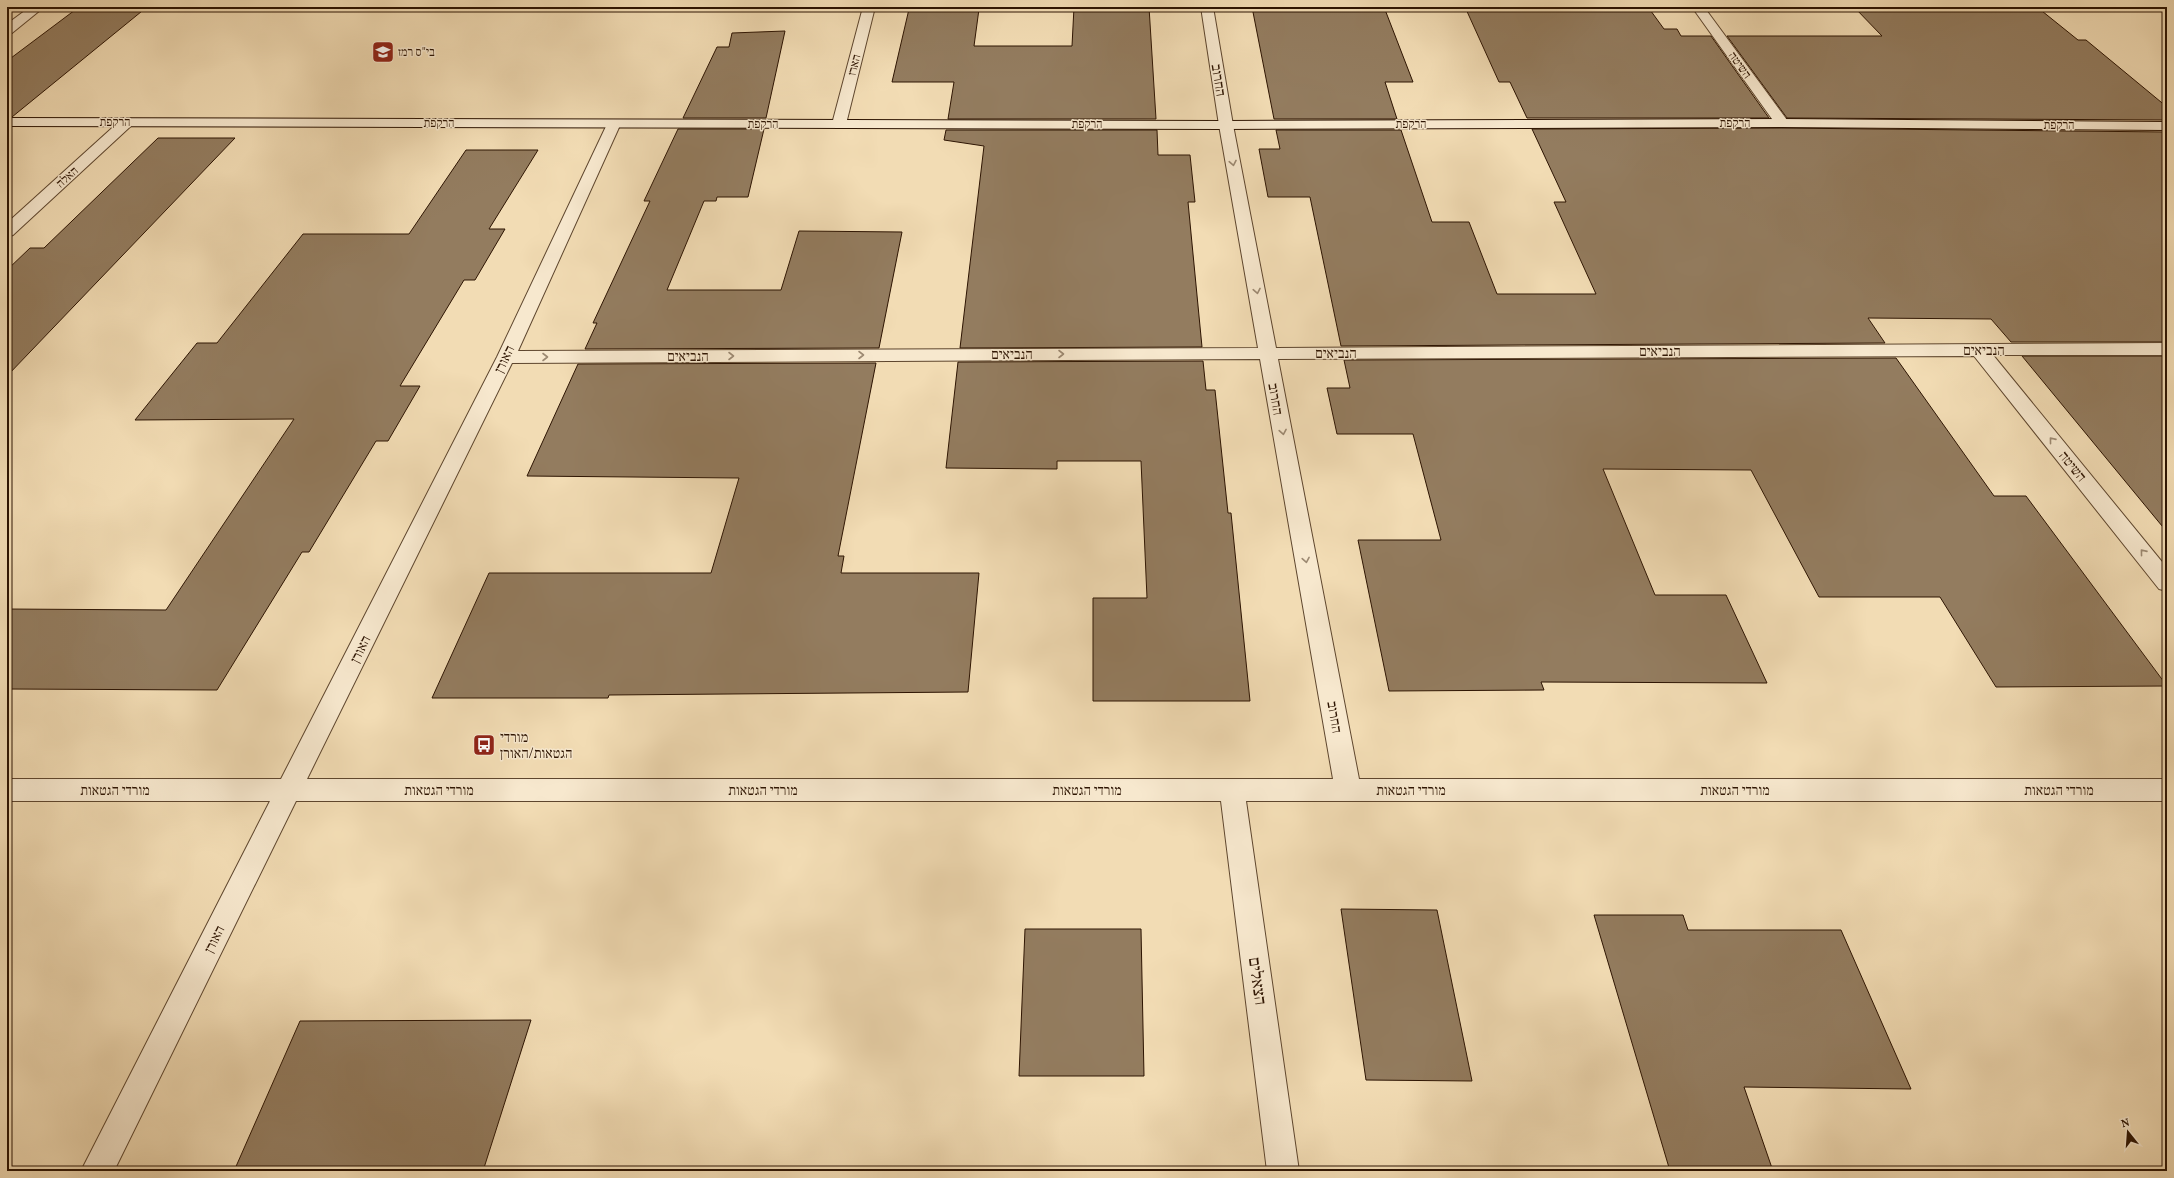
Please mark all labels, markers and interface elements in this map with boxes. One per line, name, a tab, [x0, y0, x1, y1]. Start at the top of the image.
school or university icon: בי"ס רמז	[370, 39, 396, 65]
place label: בי"ס רמז	[398, 45, 435, 61]
street label: השיטה	[1724, 49, 1754, 82]
street label: הארז	[845, 53, 865, 78]
street label: החרוב	[1206, 63, 1229, 98]
street label: הרקפת	[100, 115, 130, 131]
street label: הרקפת	[424, 116, 454, 132]
street label: הרקפת	[1720, 116, 1750, 132]
street label: הרקפת	[748, 117, 778, 133]
street label: הרקפת	[1072, 117, 1102, 133]
street label: הרקפת	[1396, 117, 1426, 133]
street label: הרקפת	[2044, 118, 2074, 134]
one-way arrow	[1228, 160, 1237, 166]
street label: האלה	[53, 163, 82, 192]
one-way arrow	[1252, 288, 1260, 294]
street label: הנביאים	[1963, 342, 2005, 361]
street label: האורן	[491, 343, 520, 377]
street label: הנביאים	[1639, 343, 1681, 362]
street label: הנביאים	[1315, 345, 1357, 364]
street label: הנביאים	[991, 346, 1033, 365]
street label: הנביאים	[667, 348, 709, 367]
one-way arrow	[1058, 350, 1064, 358]
one-way arrow	[858, 351, 864, 359]
one-way arrow	[728, 352, 734, 360]
one-way arrow	[542, 353, 548, 361]
street label: החרוב	[1262, 382, 1287, 417]
one-way arrow	[1278, 429, 1286, 436]
one-way arrow	[2050, 438, 2057, 445]
street label: השיטה	[2054, 447, 2090, 486]
one-way arrow	[2140, 550, 2147, 557]
one-way arrow	[1301, 557, 1310, 563]
street label: האורן	[346, 633, 376, 667]
street label: החרוב	[1321, 700, 1346, 735]
place label: מורדי הגטאות/האורן	[500, 729, 572, 764]
bus stop icon: מורדי הגטאות/האורן	[471, 732, 497, 758]
street label: מורדי הגטאות	[80, 782, 150, 801]
street label: מורדי הגטאות	[404, 782, 474, 801]
street label: מורדי הגטאות	[728, 782, 798, 801]
street label: מורדי הגטאות	[1052, 782, 1122, 801]
street label: מורדי הגטאות	[1376, 782, 1446, 801]
street label: מורדי הגטאות	[1700, 782, 1770, 801]
street label: מורדי הגטאות	[2024, 782, 2094, 801]
street label: האורן	[200, 923, 230, 957]
street label: הצאלים	[1242, 956, 1271, 1007]
north arrow	[2108, 1112, 2148, 1152]
text: N	[2119, 1116, 2132, 1132]

